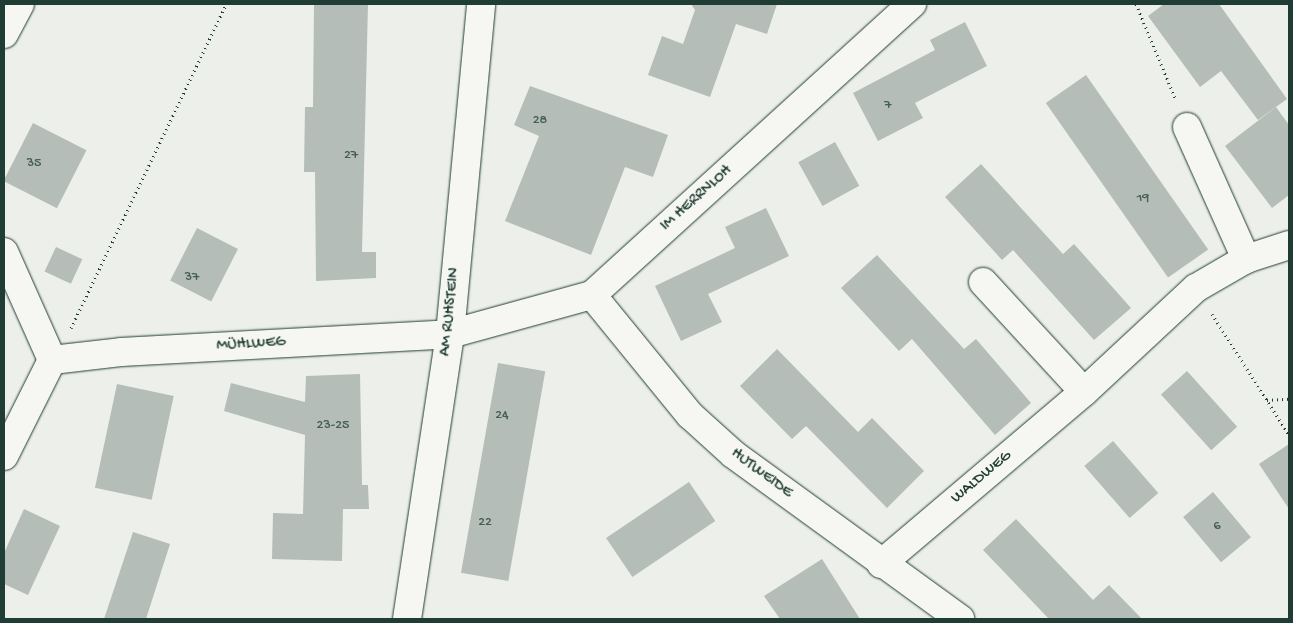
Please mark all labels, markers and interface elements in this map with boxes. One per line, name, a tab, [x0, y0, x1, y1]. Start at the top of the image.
house number: 7	[884, 98, 892, 114]
house number: 28	[533, 113, 547, 129]
house number: 27	[344, 148, 358, 164]
house number: 35	[27, 156, 41, 172]
street label: IM HERRNLOH	[657, 162, 737, 236]
house number: 19	[1137, 191, 1149, 207]
street label: AM RUHSTEIN	[437, 267, 465, 357]
house number: 37	[185, 270, 199, 286]
street label: MÜHLWEG	[216, 334, 286, 356]
house number: 24	[495, 408, 509, 424]
house number: 23-25	[317, 418, 349, 434]
street label: HUTWEIDE	[726, 445, 796, 503]
street label: WALDWEG	[948, 447, 1016, 509]
house number: 22	[478, 515, 492, 531]
house number: 6	[1213, 519, 1221, 535]

